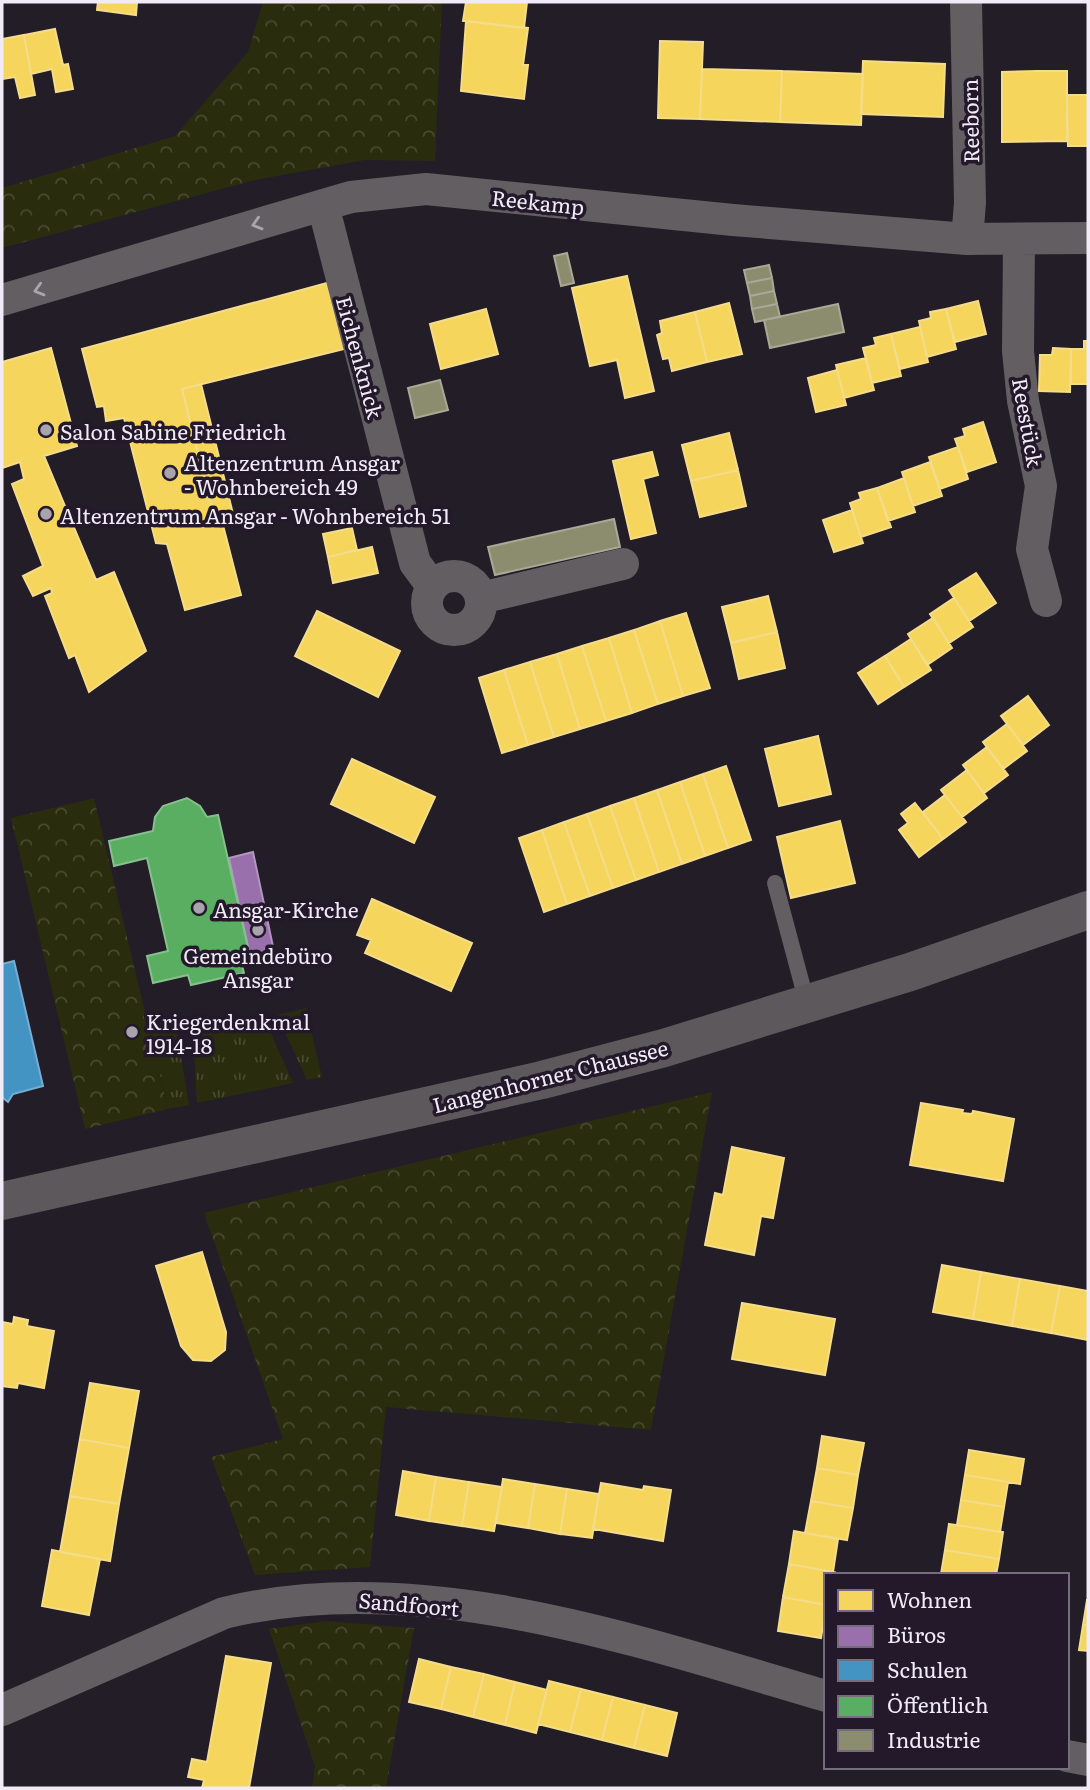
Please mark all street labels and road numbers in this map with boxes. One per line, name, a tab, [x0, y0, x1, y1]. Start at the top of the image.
street label: Reeborn	[953, 78, 985, 163]
street label: Reekamp	[490, 181, 586, 221]
street label: Eichenknick	[330, 292, 392, 422]
street label: Reestück	[1006, 375, 1052, 469]
street label: Langenhorner Chaussee	[429, 1031, 671, 1119]
street label: Sandfoort	[357, 1583, 461, 1623]

